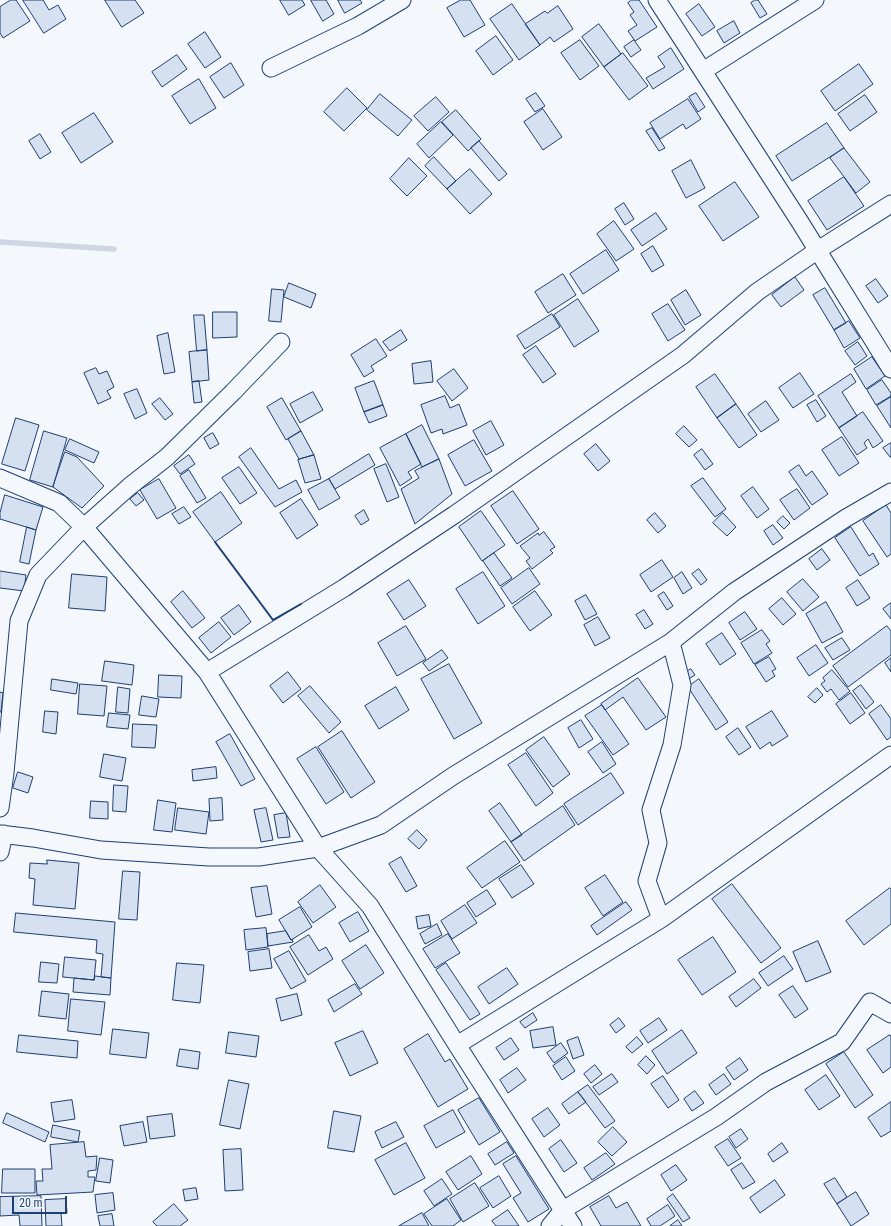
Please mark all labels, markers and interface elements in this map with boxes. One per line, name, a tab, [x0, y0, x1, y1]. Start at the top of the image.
scale bar	[14, 1188, 69, 1214]
text: 20 m	[19, 1196, 43, 1210]

